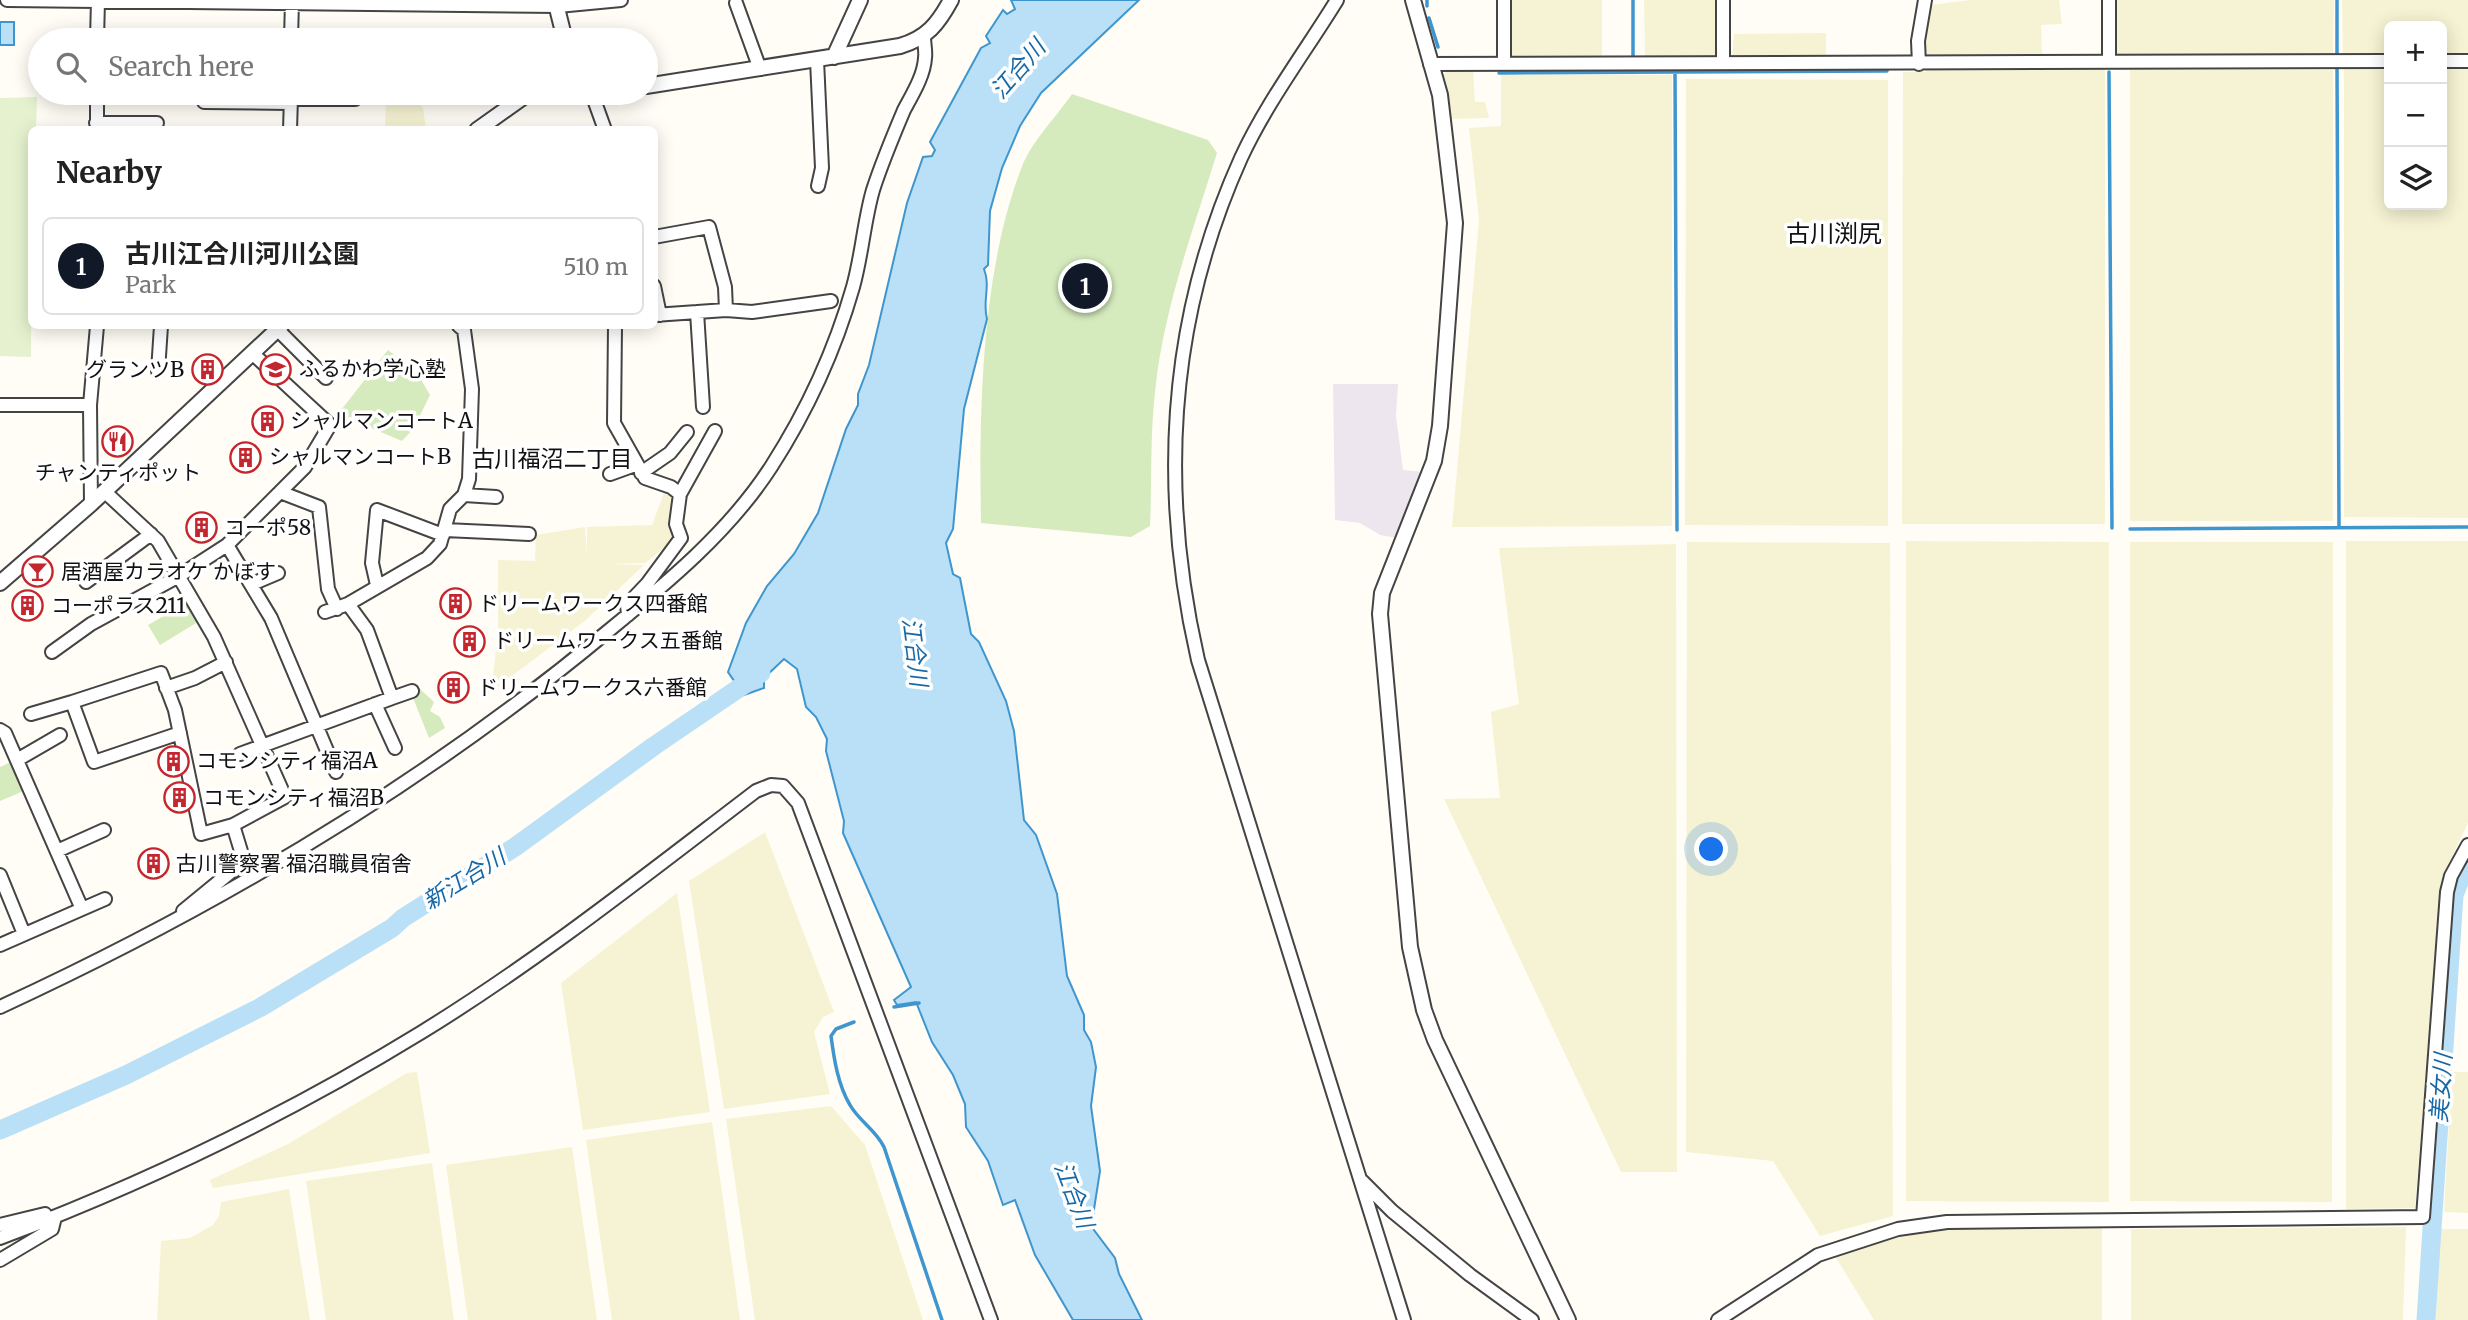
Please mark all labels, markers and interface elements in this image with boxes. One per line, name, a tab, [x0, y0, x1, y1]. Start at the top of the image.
map controls	[2384, 21, 2447, 210]
button: +	[2384, 21, 2447, 84]
search box	[28, 28, 658, 105]
water label: 江合川	[984, 31, 1053, 104]
icon: search	[52, 48, 90, 86]
text: Search here	[108, 50, 254, 83]
button: −	[2384, 84, 2447, 147]
button: layers	[2384, 147, 2447, 210]
text: Nearby	[56, 153, 162, 191]
district label: 古川渕尻	[1786, 218, 1882, 249]
text: 古川江合川河川公園	[125, 237, 359, 270]
text: 1	[76, 252, 86, 281]
text: 510 m	[563, 252, 628, 281]
pin: 1	[1062, 260, 1108, 312]
text: Park	[125, 270, 176, 299]
school or university icon: ふるかわ学心塾	[259, 352, 293, 386]
building icon: グランツB	[190, 353, 224, 387]
place label: ふるかわ学心塾	[299, 355, 446, 382]
place label: グランツB	[86, 356, 184, 383]
building icon: シャルマンコートA	[250, 404, 284, 438]
place label: シャルマンコートA	[290, 407, 473, 434]
restaurant icon: チャンティポット	[101, 424, 135, 458]
building icon: シャルマンコートB	[229, 440, 263, 474]
place label: シャルマンコートB	[269, 443, 451, 470]
district label: 古川福沼二丁目	[472, 444, 633, 473]
place label: チャンティポット	[35, 459, 201, 486]
building icon: コーポ58	[184, 511, 218, 545]
place label: コーポ58	[224, 514, 311, 541]
bar icon: 居酒屋カラオケ かぼす	[21, 555, 55, 589]
place label: 居酒屋カラオケ かぼす	[61, 558, 276, 585]
building icon: ドリームワークス四番館	[438, 587, 472, 621]
building icon: コーポラス211	[11, 589, 45, 623]
place label: ドリームワークス四番館	[478, 590, 708, 617]
place label: コーポラス211	[51, 592, 186, 619]
water label: 江合川	[897, 616, 934, 691]
building icon: ドリームワークス五番館	[453, 624, 487, 658]
place label: ドリームワークス五番館	[493, 627, 723, 654]
building icon: ドリームワークス六番館	[437, 671, 471, 705]
place label: ドリームワークス六番館	[477, 674, 707, 701]
building icon: コモンシティ福沼A	[156, 744, 190, 778]
place label: コモンシティ福沼A	[196, 747, 378, 774]
building icon: コモンシティ福沼B	[163, 781, 197, 815]
place label: コモンシティ福沼B	[203, 784, 384, 811]
your location	[1694, 832, 1728, 866]
water label: 新江合川	[417, 840, 513, 915]
building icon: 古川警察署 福沼職員宿舎	[136, 847, 170, 881]
place label: 古川警察署 福沼職員宿舎	[176, 850, 412, 877]
water label: 美女川	[2424, 1050, 2458, 1123]
water label: 江合川	[1049, 1157, 1101, 1235]

